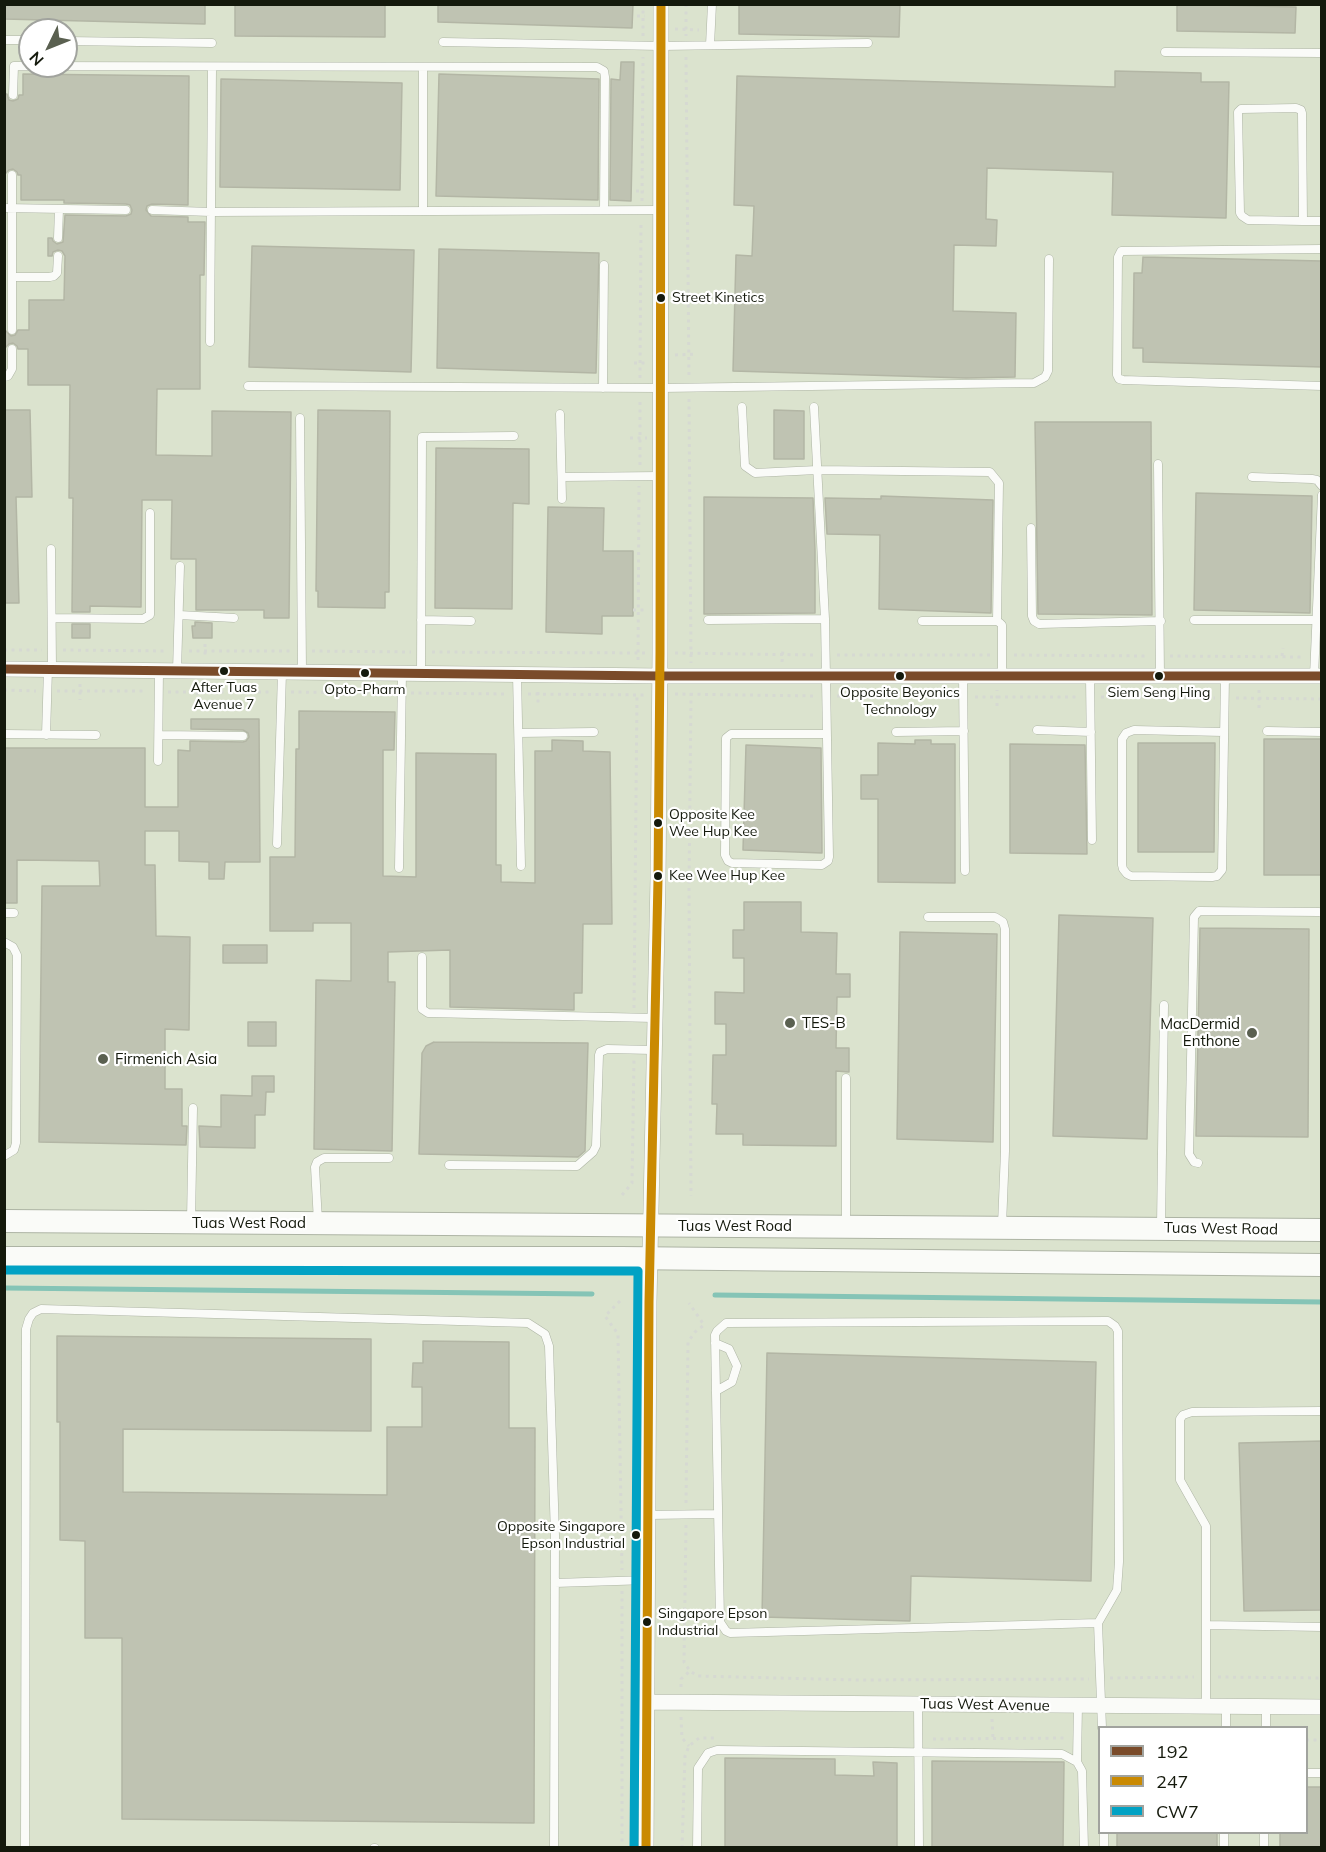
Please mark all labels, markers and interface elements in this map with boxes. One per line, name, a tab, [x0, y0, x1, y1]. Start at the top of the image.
north arrow	[18, 18, 78, 78]
text: N	[25, 48, 48, 70]
place label: Street Kinetics	[672, 290, 764, 306]
marker: Street Kinetics	[655, 292, 667, 304]
marker: After Tuas Avenue 7	[218, 665, 230, 677]
marker: Opto-Pharm	[359, 667, 371, 679]
marker: Opposite Beyonics Technology	[894, 670, 906, 682]
marker: Siem Seng Hing	[1153, 670, 1165, 682]
place label: After Tuas Avenue 7	[191, 680, 257, 712]
place label: Opto-Pharm	[324, 682, 406, 698]
place label: Opposite Beyonics Technology	[840, 685, 960, 718]
place label: Siem Seng Hing	[1108, 685, 1210, 701]
place label: Opposite Kee Wee Hup Kee	[669, 807, 757, 840]
marker: Opposite Kee Wee Hup Kee	[652, 817, 664, 829]
place label: Kee Wee Hup Kee	[669, 868, 785, 884]
marker: Kee Wee Hup Kee	[652, 870, 664, 882]
place label: TES-B	[802, 1014, 846, 1032]
place label: MacDermid Enthone	[1160, 1015, 1240, 1050]
marker: TES-B	[783, 1016, 797, 1030]
marker: MacDermid Enthone	[1245, 1026, 1259, 1040]
place label: Firmenich Asia	[115, 1050, 217, 1068]
marker: Firmenich Asia	[96, 1052, 110, 1066]
street label: Tuas West Road	[192, 1214, 306, 1232]
street label: Tuas West Road	[678, 1217, 792, 1235]
street label: Tuas West Road	[1164, 1219, 1278, 1239]
place label: Opposite Singapore Epson Industrial	[497, 1519, 625, 1552]
marker: Opposite Singapore Epson Industrial	[630, 1529, 642, 1541]
place label: Singapore Epson Industrial	[658, 1606, 768, 1638]
marker: Singapore Epson Industrial	[641, 1616, 653, 1628]
street label: Tuas West Avenue	[920, 1695, 1050, 1715]
legend	[1098, 1726, 1308, 1834]
text: 192	[1156, 1740, 1188, 1763]
text: 247	[1156, 1770, 1188, 1793]
text: CW7	[1156, 1800, 1199, 1823]

